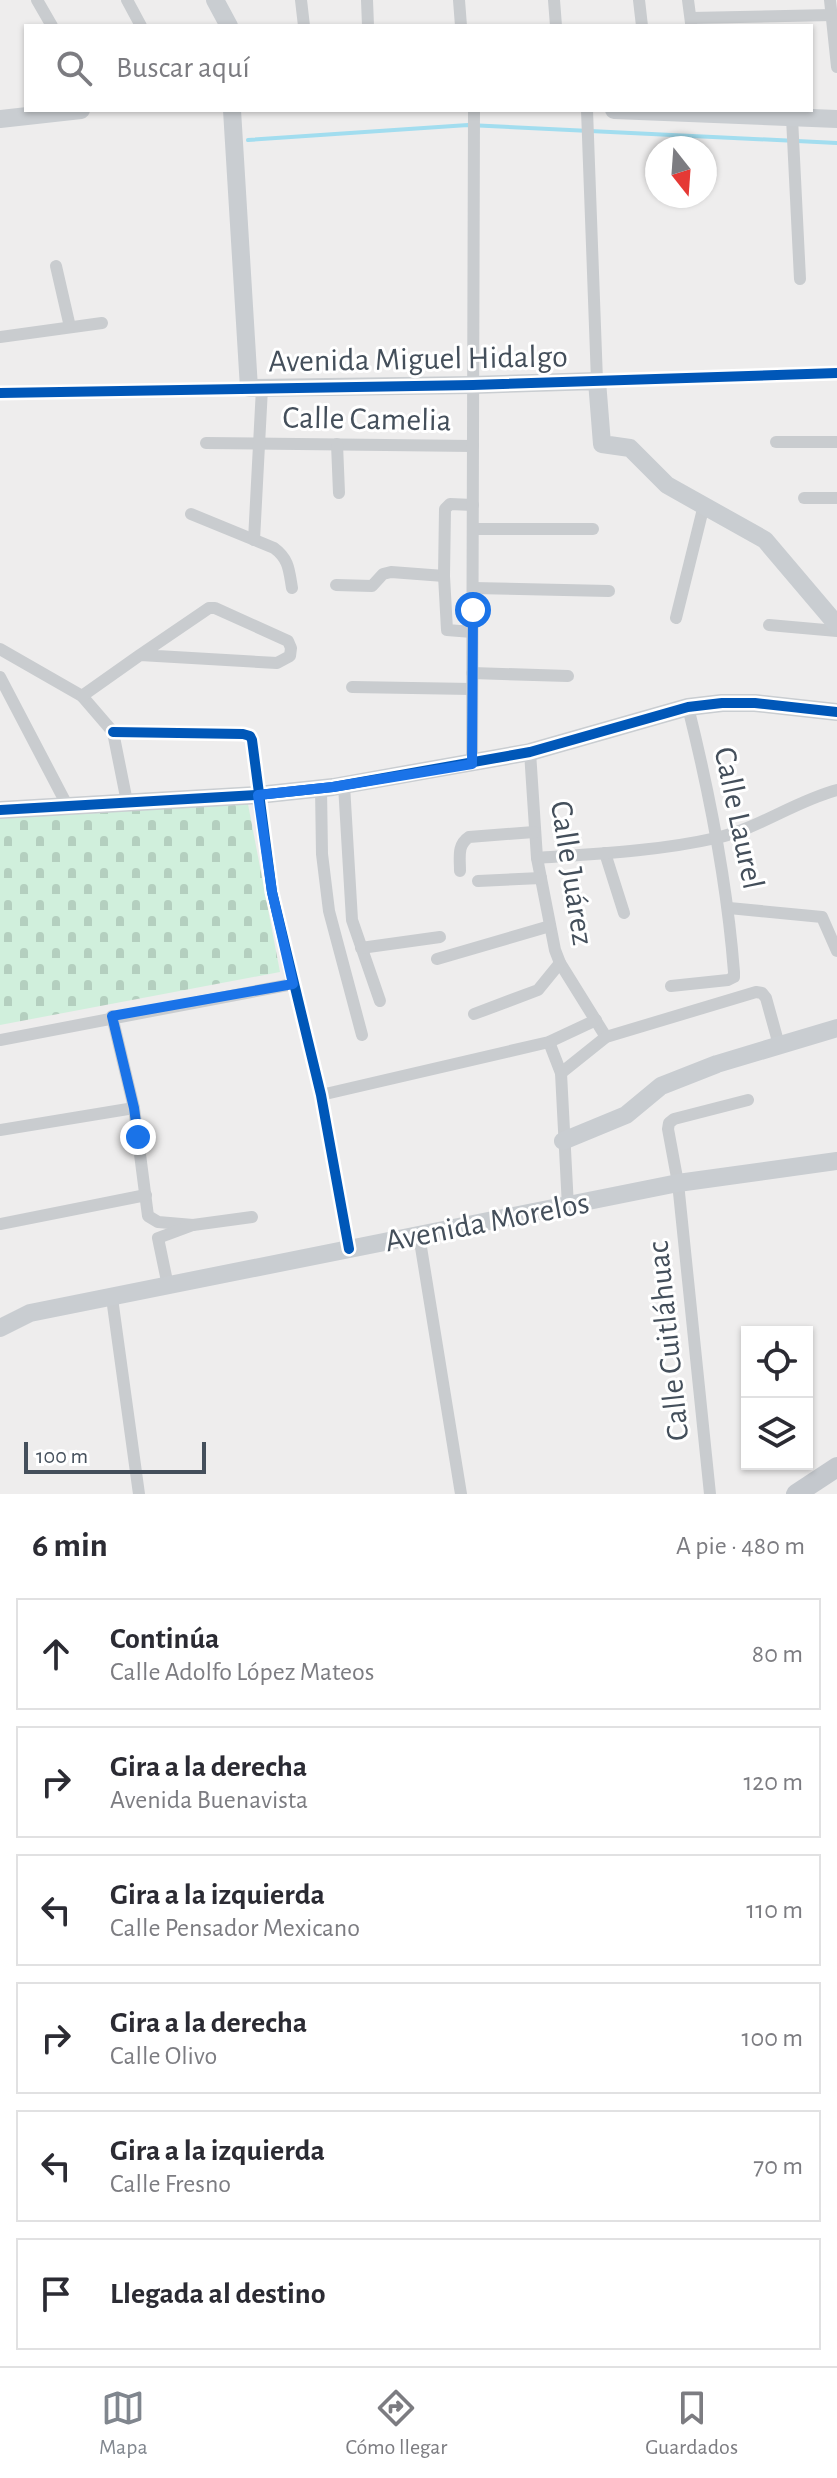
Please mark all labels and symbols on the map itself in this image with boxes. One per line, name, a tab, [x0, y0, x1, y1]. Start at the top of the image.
north arrow	[645, 136, 717, 208]
street label: Avenida Miguel Hidalgo	[268, 340, 568, 378]
street label: Calle Camelia	[282, 402, 452, 436]
route start	[455, 592, 491, 628]
street label: Calle Laurel	[708, 744, 770, 892]
street label: Calle Juárez	[545, 798, 599, 948]
route end	[120, 1119, 156, 1155]
street label: Avenida Morelos	[382, 1187, 592, 1257]
street label: Calle Cuitláhuac	[642, 1240, 694, 1442]
scale bar	[24, 1438, 206, 1474]

